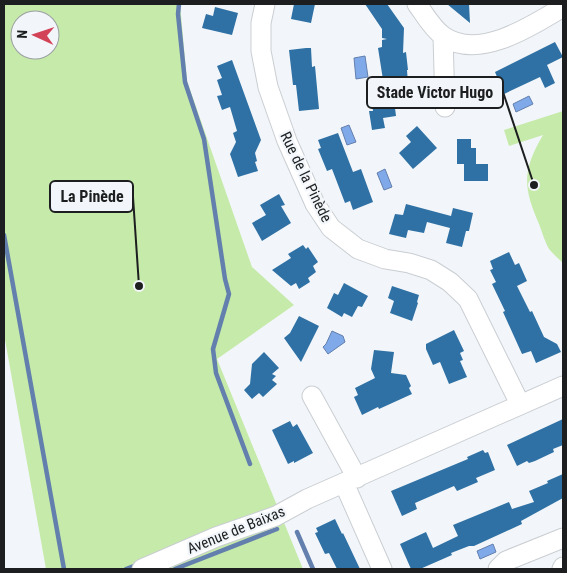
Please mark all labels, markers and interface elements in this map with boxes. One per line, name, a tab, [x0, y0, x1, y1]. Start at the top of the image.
north arrow	[10, 10, 60, 60]
text: N	[14, 30, 30, 39]
callout: Stade Victor Hugo	[367, 77, 503, 108]
text: Stade Victor Hugo	[377, 83, 493, 102]
street label: Rue de la Pinède	[276, 129, 336, 225]
callout: La Pinède	[50, 181, 133, 212]
text: La Pinède	[60, 187, 124, 206]
street label: Avenue de Baixas	[184, 502, 288, 558]

